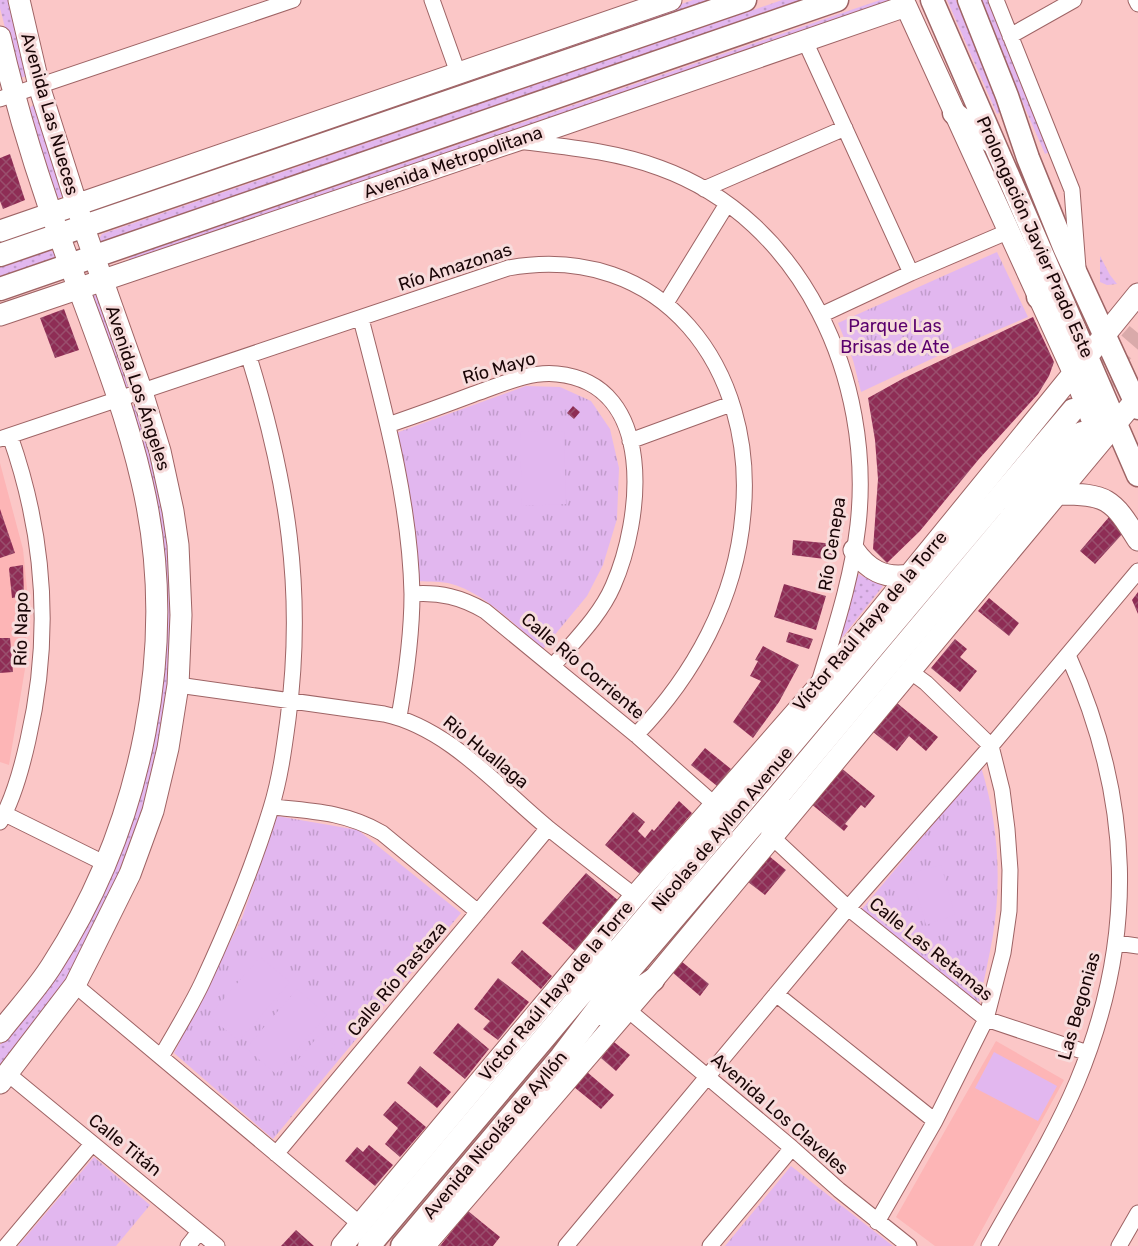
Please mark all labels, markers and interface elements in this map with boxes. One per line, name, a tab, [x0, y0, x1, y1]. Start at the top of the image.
street label: Avenida Las Nueces	[16, 30, 84, 198]
street label: Prolongación Javier Prado Este	[972, 113, 1098, 361]
street label: Avenida Metropolitana	[361, 121, 545, 203]
street label: Río Amazonas	[396, 238, 514, 296]
street label: Avenida Los Ángeles	[101, 303, 175, 473]
park label: Parque Las Brisas de Ate	[840, 315, 950, 358]
street label: Río Mayo	[460, 347, 538, 389]
street label: Río Cenepa	[814, 496, 850, 592]
street label: Víctor Raúl Haya de la Torre	[788, 527, 952, 715]
street label: Río Napo	[9, 592, 33, 666]
street label: Calle Río Corriente	[517, 608, 649, 724]
street label: Rio Huallaga	[439, 711, 533, 793]
street label: Nicolas de Ayllon Avenue	[647, 742, 797, 916]
street label: Calle Las Retamas	[865, 892, 997, 1006]
street label: Víctor Raúl Haya de la Torre	[474, 897, 638, 1085]
street label: Calle Río Pastaza	[343, 917, 451, 1041]
street label: Las Begonias	[1053, 950, 1105, 1062]
street label: Avenida Nicolás de Ayllón	[418, 1046, 572, 1224]
street label: Avenida Los Claveles	[707, 1048, 853, 1180]
street label: Calle Titán	[84, 1109, 166, 1181]

